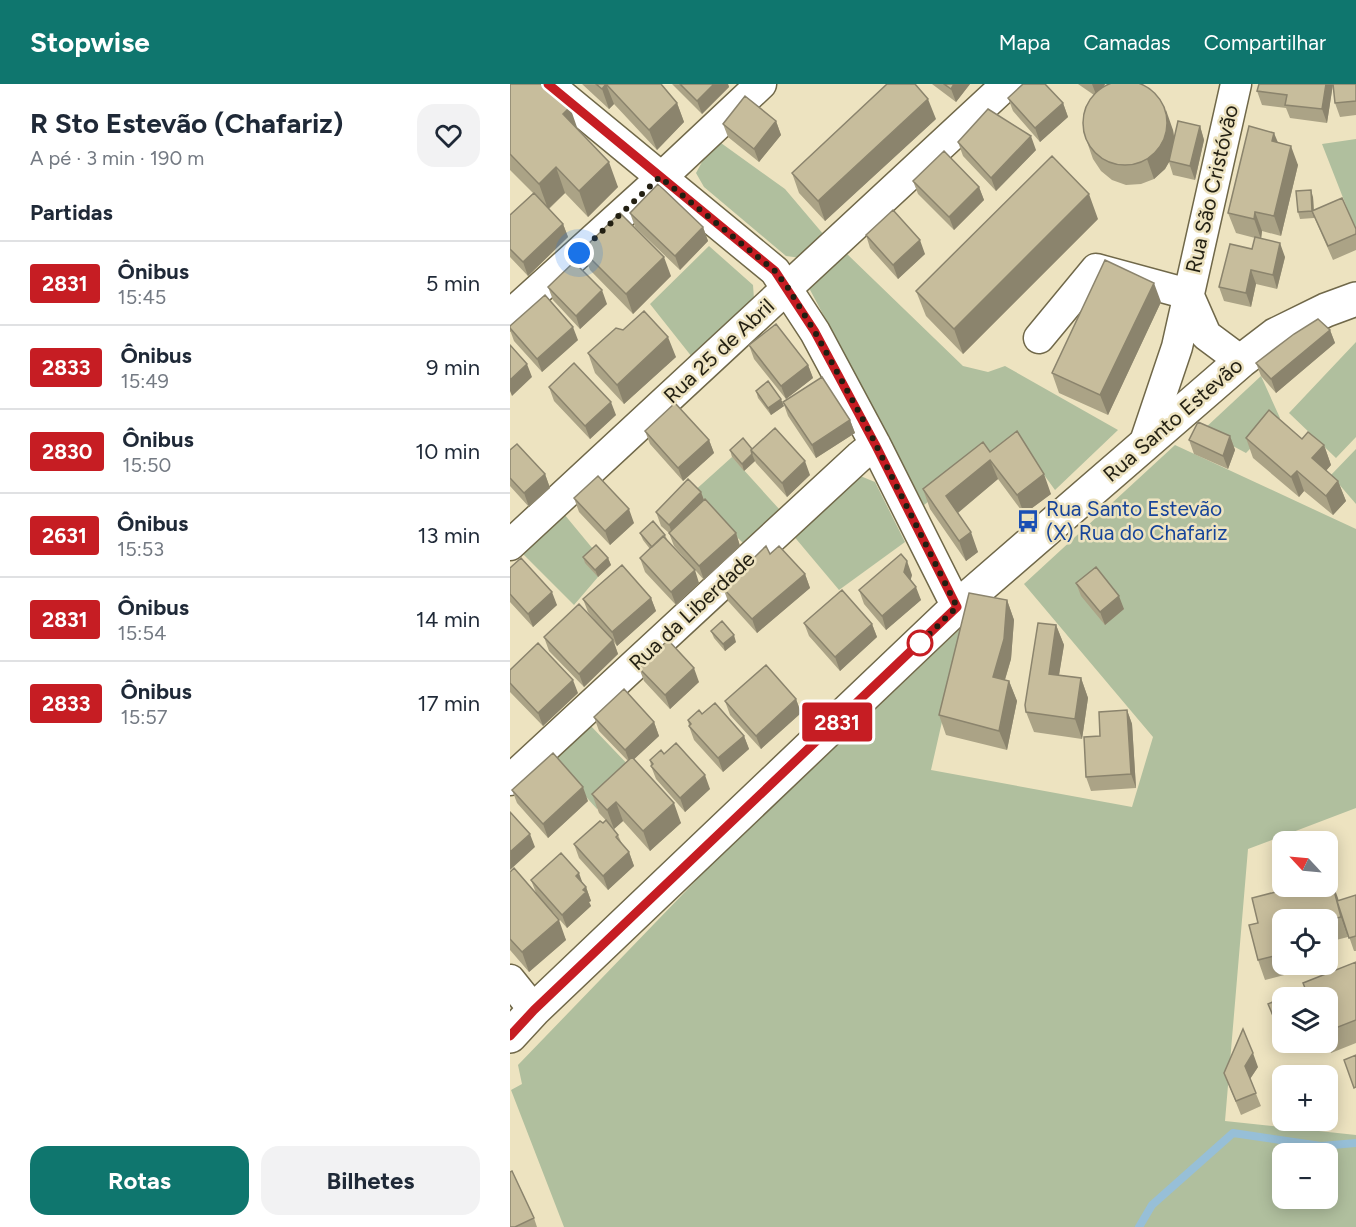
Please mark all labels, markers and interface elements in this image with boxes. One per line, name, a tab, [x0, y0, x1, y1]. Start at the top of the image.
text: Stopwise	[30, 25, 150, 59]
text: Mapa	[999, 30, 1050, 55]
text: Camadas	[1083, 30, 1171, 55]
text: Compartilhar	[1204, 30, 1326, 55]
street label: Rua São Cristóvão	[1180, 102, 1243, 275]
button: heart	[417, 104, 480, 167]
text: R Sto Estevão (Chafariz)	[30, 106, 343, 140]
text: A pé · 3 min · 190 m	[30, 146, 204, 170]
text: Partidas	[30, 199, 113, 226]
your location	[564, 238, 594, 268]
text: Ônibus	[118, 258, 189, 285]
text: 5 min	[426, 270, 480, 297]
text: 2831	[42, 271, 88, 296]
text: 15:45	[118, 285, 166, 309]
street label: Rua 25 de Abril	[658, 293, 779, 408]
text: Ônibus	[120, 342, 192, 369]
street label: Rua Santo Estevão	[1098, 352, 1247, 487]
text: 9 min	[426, 354, 480, 381]
text: 2833	[42, 355, 90, 380]
text: 15:49	[120, 369, 169, 393]
text: Ônibus	[122, 426, 194, 453]
text: 10 min	[415, 438, 480, 465]
text: 2830	[42, 439, 92, 464]
text: 15:50	[122, 453, 171, 477]
place label: Rua Santo Estevão (X) Rua do Chafariz	[1046, 496, 1228, 545]
bus stop icon: Rua Santo Estevão (X) Rua do Chafariz	[1015, 508, 1041, 534]
text: Ônibus	[117, 510, 188, 537]
text: 13 min	[417, 522, 480, 549]
text: 2631	[42, 523, 87, 548]
text: 15:53	[117, 537, 164, 561]
street label: Rua da Liberdade	[624, 546, 760, 675]
text: Ônibus	[118, 594, 189, 621]
text: 14 min	[416, 606, 480, 633]
text: 2831	[42, 607, 88, 632]
text: 15:54	[118, 621, 166, 645]
unlabelled marker	[907, 630, 933, 656]
text: Ônibus	[120, 678, 192, 705]
text: 17 min	[418, 690, 480, 717]
text: 2833	[42, 691, 90, 716]
line badge: 2831	[795, 702, 879, 742]
text: 15:57	[120, 705, 167, 729]
text: 2831	[814, 710, 860, 735]
north arrow	[1272, 831, 1338, 897]
map controls	[1272, 831, 1338, 1209]
button: locate	[1272, 909, 1338, 975]
button: layers	[1272, 987, 1338, 1053]
button: +	[1272, 1065, 1338, 1131]
button: −	[1272, 1143, 1338, 1209]
button: Rotas	[30, 1146, 249, 1215]
button: Bilhetes	[261, 1146, 480, 1215]

